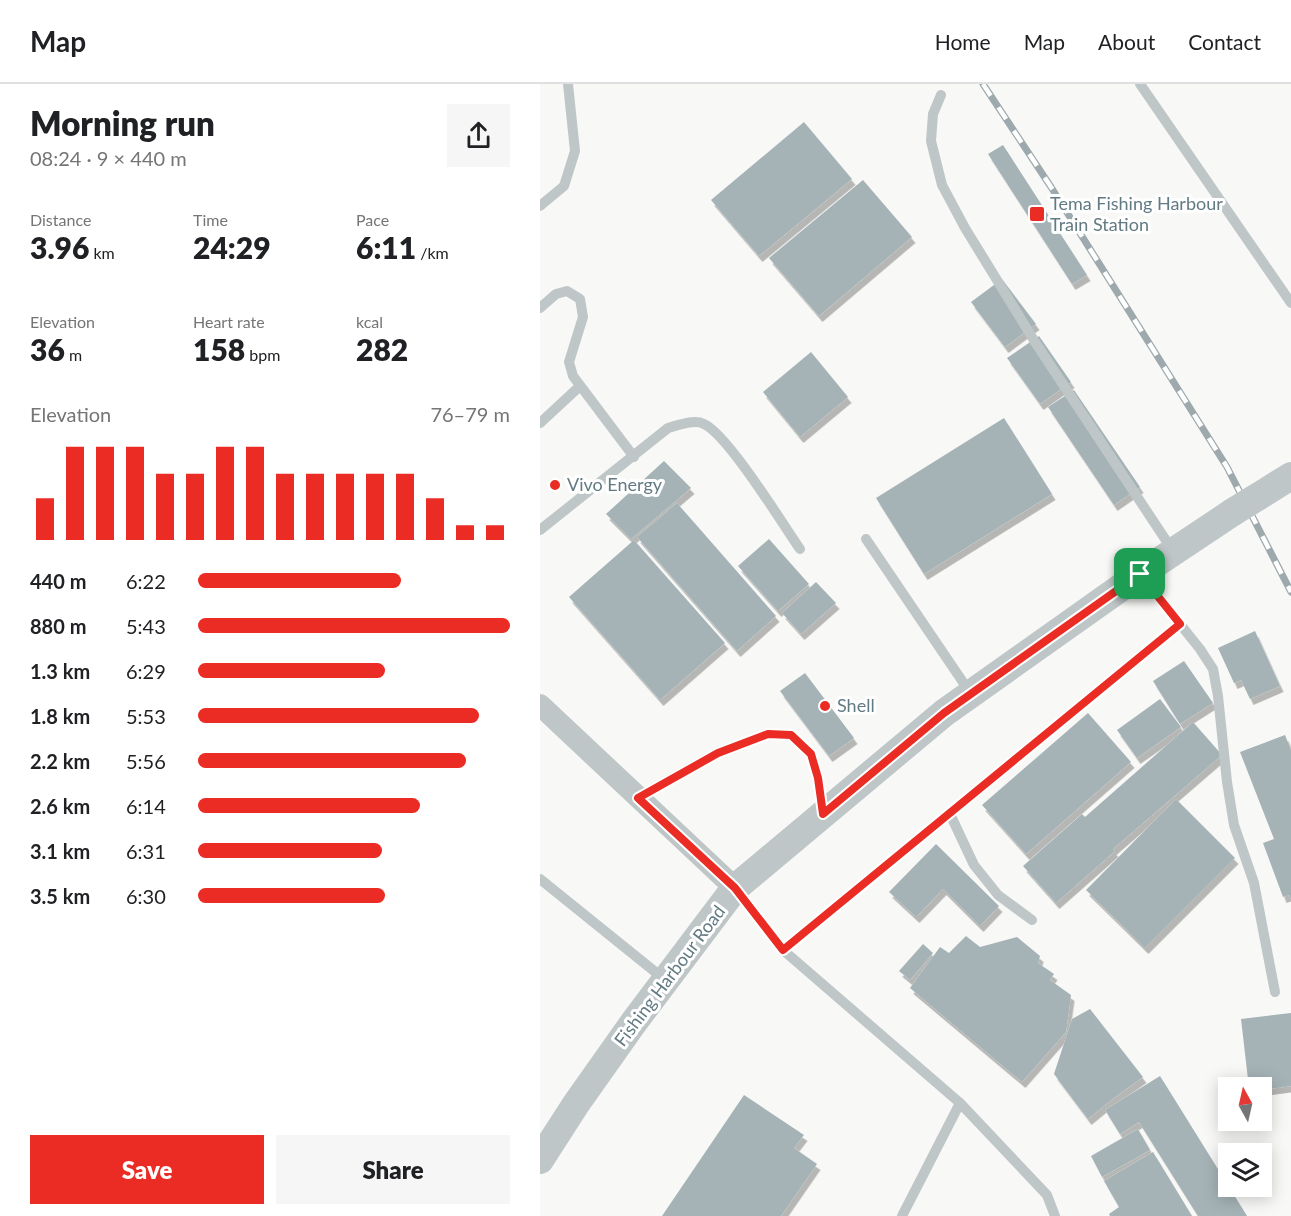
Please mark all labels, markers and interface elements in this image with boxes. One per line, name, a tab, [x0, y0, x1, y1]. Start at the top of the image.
text: Map	[30, 24, 86, 58]
text: Home	[935, 29, 991, 54]
text: Map	[1024, 29, 1065, 54]
text: About	[1098, 29, 1155, 54]
text: Contact	[1188, 29, 1261, 54]
text: Morning run	[30, 103, 215, 143]
button: share	[447, 104, 510, 167]
text: 08:24 · 9 × 440 m	[30, 146, 187, 170]
place label: Tema Fishing Harbour Train Station	[1050, 192, 1223, 235]
marker: Tema Fishing Harbour Train Station	[1028, 205, 1046, 223]
text: Distance	[30, 210, 91, 229]
text: Time	[193, 210, 228, 229]
text: Pace	[356, 210, 389, 229]
text: 3.96	[30, 229, 89, 265]
text: 24:29	[193, 229, 271, 265]
text: 6:11	[356, 229, 416, 265]
text: km	[89, 243, 115, 262]
text: /km	[416, 243, 449, 262]
text: Elevation	[30, 312, 95, 331]
text: Heart rate	[193, 312, 265, 331]
text: kcal	[356, 312, 383, 331]
text: 36	[30, 331, 65, 367]
text: 158	[193, 331, 245, 367]
text: 282	[356, 331, 408, 367]
text: m	[65, 345, 82, 364]
text: bpm	[245, 345, 280, 364]
text: Elevation	[30, 402, 111, 426]
text: 76–79 m	[430, 402, 510, 426]
place label: Vivo Energy	[567, 473, 663, 495]
marker: Vivo Energy	[548, 478, 562, 492]
pin	[1114, 548, 1165, 599]
icon: arrive	[1123, 557, 1156, 590]
text: 440 m	[30, 569, 86, 593]
text: 6:22	[126, 569, 166, 593]
text: 880 m	[30, 614, 86, 638]
text: 5:43	[126, 614, 166, 638]
text: 1.3 km	[30, 659, 90, 683]
text: 6:29	[126, 659, 166, 683]
place label: Shell	[837, 694, 875, 716]
marker: Shell	[818, 699, 832, 713]
text: 1.8 km	[30, 704, 90, 728]
text: 5:53	[126, 704, 166, 728]
text: 2.2 km	[30, 749, 90, 773]
text: 5:56	[126, 749, 166, 773]
text: 2.6 km	[30, 794, 90, 818]
text: 6:14	[126, 794, 166, 818]
text: 3.1 km	[30, 839, 90, 863]
text: 6:31	[126, 839, 166, 863]
text: 3.5 km	[30, 884, 90, 908]
text: 6:30	[126, 884, 166, 908]
street label: Fishing Harbour Road	[609, 901, 729, 1050]
north arrow	[1218, 1077, 1272, 1131]
map controls	[1218, 1077, 1272, 1197]
button: Save	[30, 1135, 264, 1204]
button: Share	[276, 1135, 510, 1204]
button: layers	[1218, 1143, 1272, 1197]

